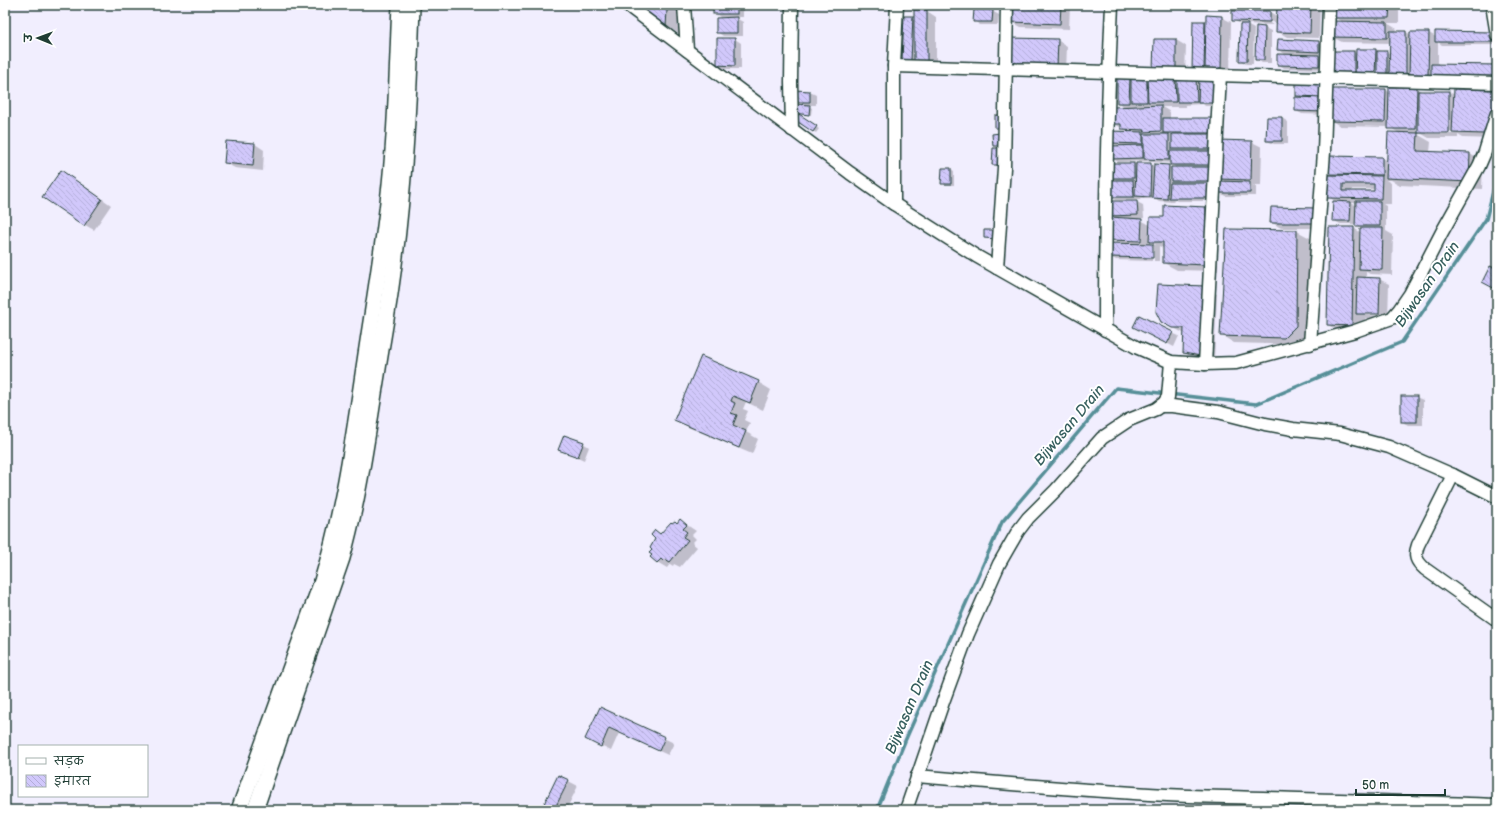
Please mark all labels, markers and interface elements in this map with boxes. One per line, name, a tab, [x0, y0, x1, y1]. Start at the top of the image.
north arrow	[18, 18, 58, 58]
text: उ	[22, 32, 35, 43]
water label: Bijwasan Drain	[1391, 238, 1464, 331]
water label: Bijwasan Drain	[1030, 381, 1109, 470]
water label: Bijwasan Drain	[881, 657, 938, 757]
legend	[18, 745, 148, 797]
text: सड़क	[53, 754, 85, 769]
scale bar	[1356, 771, 1445, 797]
text: इमारत	[54, 774, 92, 789]
text: 50 m	[1362, 778, 1389, 793]

